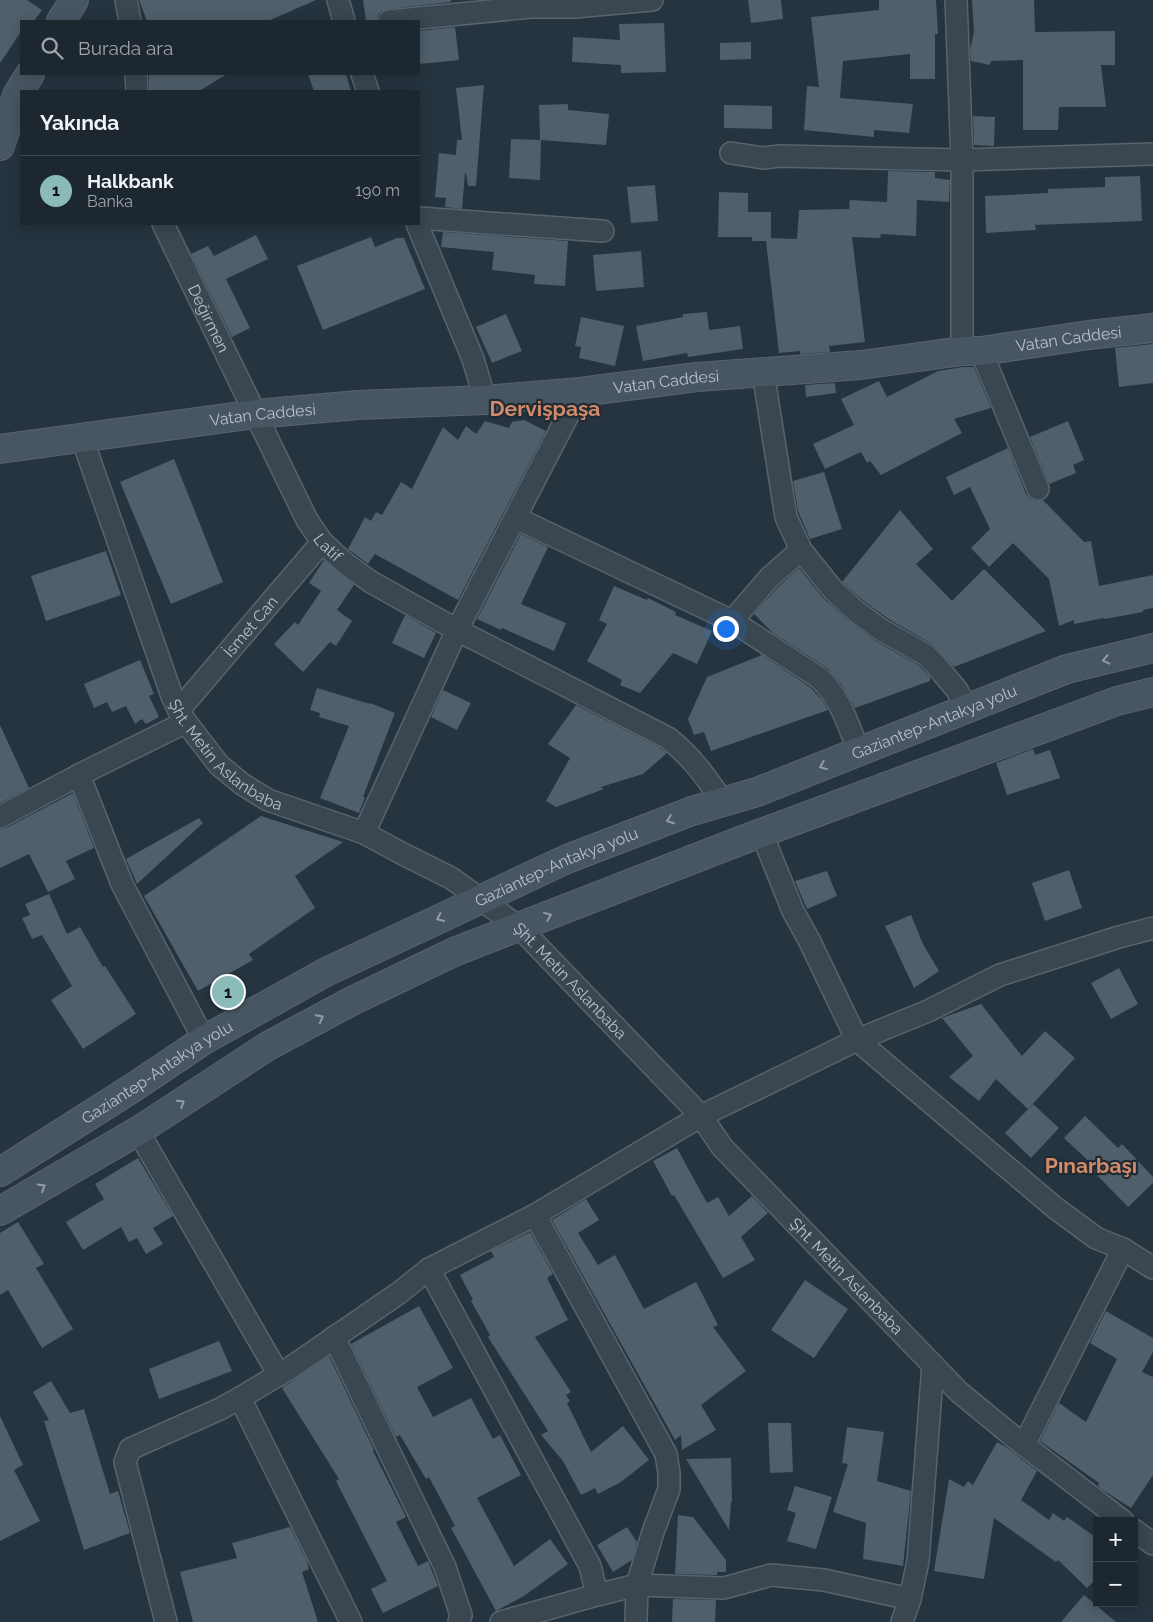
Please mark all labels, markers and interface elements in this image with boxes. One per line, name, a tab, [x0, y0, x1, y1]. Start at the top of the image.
search box	[20, 20, 420, 75]
icon: search	[38, 34, 66, 62]
text: Burada ara	[78, 37, 173, 59]
text: Yakında	[40, 110, 119, 135]
text: Halkbank	[87, 170, 174, 192]
text: 1	[52, 181, 60, 200]
text: 190 m	[355, 181, 400, 200]
text: Banka	[87, 192, 133, 211]
street label: Değirmen	[184, 281, 234, 356]
street label: Vatan Caddesi	[1014, 322, 1122, 355]
street label: Vatan Caddesi	[612, 366, 720, 397]
district label: Dervişpaşa	[490, 396, 600, 421]
street label: Vatan Caddesi	[208, 399, 316, 430]
street label: Latif	[310, 530, 347, 566]
street label: İsmet Can	[218, 592, 282, 661]
your location	[713, 616, 739, 642]
one-way arrow	[1101, 654, 1110, 665]
street label: Gaziantep-Antakya yolu	[849, 680, 1019, 763]
street label: Şht. Metin Aslanbaba	[165, 696, 285, 814]
one-way arrow	[819, 760, 827, 770]
one-way arrow	[666, 814, 674, 824]
street label: Gaziantep-Antakya yolu	[472, 823, 641, 910]
one-way arrow	[543, 911, 551, 921]
one-way arrow	[436, 912, 445, 923]
street label: Şht. Metin Aslanbaba	[510, 918, 631, 1043]
pin: 1	[212, 973, 244, 1011]
one-way arrow	[314, 1014, 323, 1024]
street label: Gaziantep-Antakya yolu	[78, 1017, 236, 1128]
one-way arrow	[176, 1099, 185, 1109]
district label: Pınarbaşı	[1045, 1153, 1137, 1178]
one-way arrow	[37, 1183, 46, 1193]
street label: Şht. Metin Aslanbaba	[786, 1214, 907, 1338]
map controls	[1093, 1517, 1138, 1607]
button: +	[1093, 1517, 1138, 1562]
button: −	[1093, 1562, 1138, 1607]

